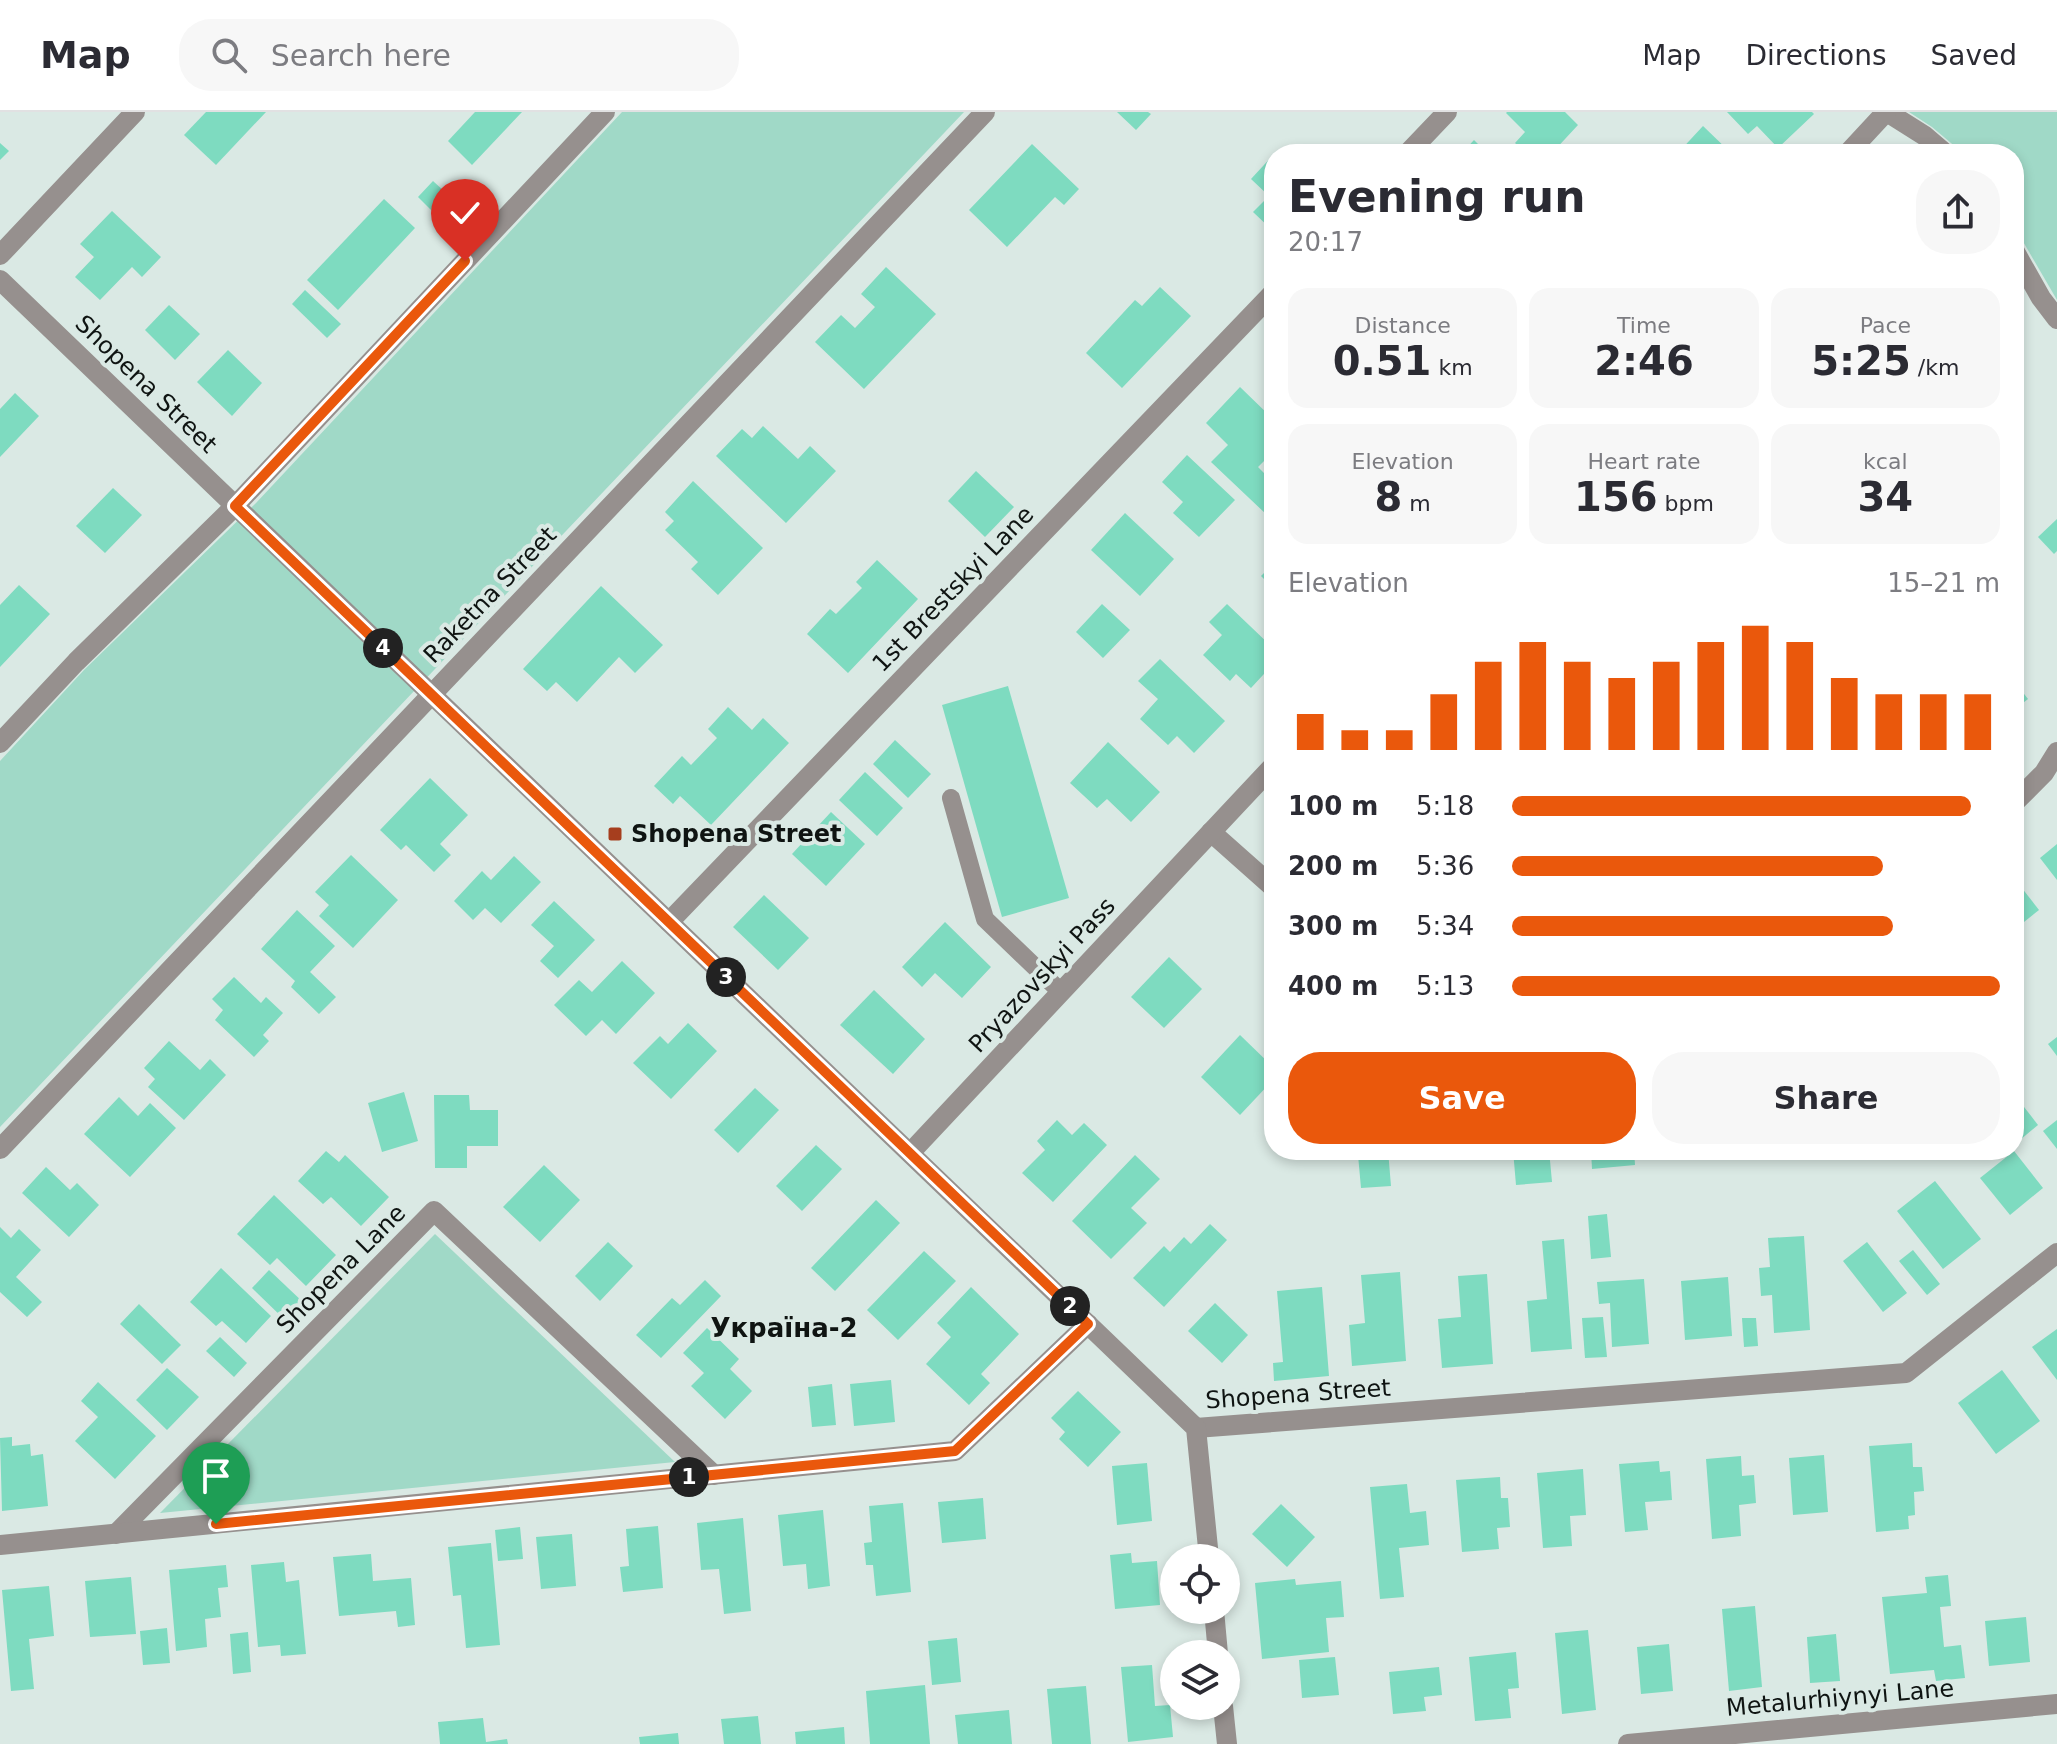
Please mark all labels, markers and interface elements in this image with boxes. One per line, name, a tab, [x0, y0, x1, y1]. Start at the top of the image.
search box	[179, 19, 739, 91]
text: Map	[40, 33, 131, 77]
icon: search	[207, 33, 251, 77]
text: Search here	[271, 38, 451, 73]
text: Map	[1642, 39, 1701, 72]
text: Directions	[1745, 39, 1886, 72]
text: Saved	[1930, 39, 2017, 72]
button: share	[1916, 170, 2000, 254]
text: Evening run	[1288, 171, 1585, 222]
pin	[431, 179, 499, 261]
icon: check	[443, 191, 487, 235]
text: 20:17	[1288, 227, 1363, 257]
street label: Shopena Street	[70, 309, 222, 459]
text: Distance	[1355, 313, 1451, 338]
text: Time	[1617, 313, 1671, 338]
text: Pace	[1860, 313, 1911, 338]
text: 0.51	[1333, 338, 1431, 384]
text: 2:46	[1594, 338, 1694, 384]
text: 5:25	[1811, 338, 1911, 384]
text: km	[1431, 355, 1473, 380]
text: /km	[1911, 355, 1959, 380]
text: Elevation	[1352, 449, 1454, 474]
text: Heart rate	[1588, 449, 1700, 474]
text: kcal	[1863, 449, 1908, 474]
text: 8	[1375, 474, 1402, 520]
text: 156	[1574, 474, 1658, 520]
text: 34	[1857, 474, 1913, 520]
text: m	[1402, 491, 1431, 516]
text: bpm	[1658, 491, 1714, 516]
street label: 1st Brestskyi Lane	[867, 500, 1039, 678]
street label: Raketna Street	[418, 521, 562, 669]
text: Elevation	[1288, 568, 1409, 598]
text: 15–21 m	[1887, 568, 2000, 598]
pin: 4	[363, 628, 403, 668]
text: 4	[375, 635, 391, 660]
text: 100 m	[1288, 791, 1378, 821]
text: 5:18	[1416, 791, 1474, 821]
place label: Shopena Street	[631, 820, 842, 848]
marker: Shopena Street	[606, 825, 624, 843]
text: 200 m	[1288, 851, 1378, 881]
text: 5:36	[1416, 851, 1474, 881]
street label: Pryazovskyi Pass	[963, 892, 1121, 1058]
text: 300 m	[1288, 911, 1378, 941]
text: 5:34	[1416, 911, 1474, 941]
pin: 3	[706, 957, 746, 997]
text: 3	[718, 964, 734, 989]
text: 400 m	[1288, 971, 1378, 1001]
text: 5:13	[1416, 971, 1474, 1001]
button: Save	[1288, 1052, 1636, 1144]
button: Share	[1652, 1052, 2000, 1144]
street label: Shopena Lane	[271, 1199, 411, 1339]
pin: 2	[1050, 1286, 1090, 1326]
text: 2	[1062, 1293, 1078, 1318]
district label: Україна-2	[710, 1313, 858, 1343]
street label: Shopena Street	[1204, 1374, 1392, 1414]
pin	[182, 1442, 250, 1524]
icon: arrive	[194, 1454, 238, 1498]
pin: 1	[669, 1457, 709, 1497]
text: 1	[681, 1464, 697, 1489]
map controls	[1160, 1544, 1240, 1720]
button: locate	[1160, 1544, 1240, 1624]
button: layers	[1160, 1640, 1240, 1720]
street label: Metalurhiynyi Lane	[1725, 1674, 1955, 1722]

